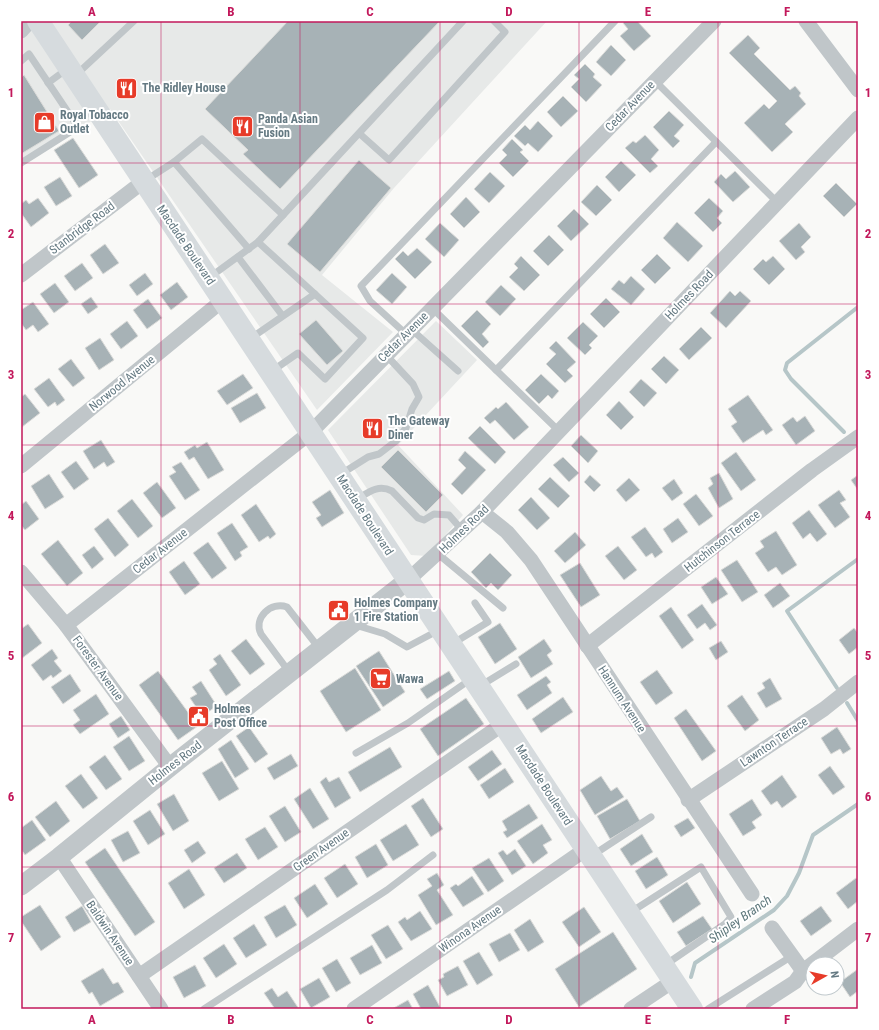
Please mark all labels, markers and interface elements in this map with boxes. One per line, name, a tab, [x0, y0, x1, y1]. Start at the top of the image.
text: A	[88, 4, 96, 19]
text: B	[227, 4, 235, 19]
text: C	[366, 4, 374, 19]
text: D	[505, 4, 513, 19]
text: E	[645, 4, 652, 19]
text: F	[784, 4, 790, 19]
restaurant icon: The Ridley House	[114, 75, 140, 101]
street label: Cedar Avenue	[602, 77, 658, 134]
place label: The Ridley House	[142, 81, 226, 95]
text: 1	[8, 85, 14, 100]
text: 1	[865, 85, 871, 100]
place label: Royal Tobacco Outlet	[60, 108, 129, 136]
shop icon: Royal Tobacco Outlet	[31, 109, 57, 135]
place label: Panda Asian Fusion	[258, 112, 318, 140]
restaurant icon: Panda Asian Fusion	[230, 113, 256, 139]
street label: Stanbridge Road	[47, 199, 117, 257]
street label: Macdade Boulevard	[154, 202, 218, 288]
text: 2	[8, 226, 15, 241]
text: 2	[865, 226, 872, 241]
street label: Holmes Road	[662, 267, 716, 323]
street label: Cedar Avenue	[375, 309, 431, 365]
street label: Norwood Avenue	[86, 352, 158, 414]
text: 3	[8, 367, 14, 382]
text: 3	[865, 367, 871, 382]
place label: The Gateway Diner	[388, 414, 450, 442]
restaurant icon: The Gateway Diner	[359, 415, 385, 441]
street label: Macdade Boulevard	[334, 472, 396, 558]
street label: Holmes Road	[436, 502, 492, 556]
street label: Hutchinson Terrace	[682, 507, 763, 575]
text: 4	[8, 508, 15, 523]
text: 4	[865, 508, 872, 523]
street label: Cedar Avenue	[130, 525, 190, 577]
place label: Holmes Company 1 Fire Station	[354, 596, 438, 624]
public building icon: Holmes Company 1 Fire Station	[326, 597, 352, 623]
street label: Forester Avenue	[70, 633, 126, 703]
text: 5	[8, 648, 15, 663]
text: 5	[865, 648, 872, 663]
street label: Hannum Avenue	[595, 663, 649, 735]
supermarket icon: Wawa	[368, 666, 394, 692]
place label: Wawa	[396, 672, 424, 686]
place label: Holmes Post Office	[214, 702, 267, 730]
public building icon: Holmes Post Office	[185, 703, 211, 729]
street label: Lawnton Terrace	[738, 714, 811, 770]
street label: Holmes Road	[146, 738, 204, 788]
street label: Macdade Boulevard	[513, 742, 575, 828]
text: 6	[8, 789, 15, 804]
text: 6	[865, 789, 872, 804]
street label: Green Avenue	[290, 825, 352, 874]
water label: Shipley Branch	[706, 892, 774, 946]
street label: Baldwin Avenue	[83, 898, 137, 968]
street label: Winona Avenue	[436, 902, 504, 956]
text: 7	[8, 930, 15, 945]
text: 7	[865, 930, 872, 945]
north arrow	[805, 956, 845, 996]
text: N	[828, 970, 841, 979]
text: A	[88, 1012, 96, 1027]
text: B	[227, 1012, 235, 1027]
text: C	[366, 1012, 374, 1027]
text: D	[505, 1012, 513, 1027]
text: E	[645, 1012, 652, 1027]
text: F	[784, 1012, 790, 1027]

